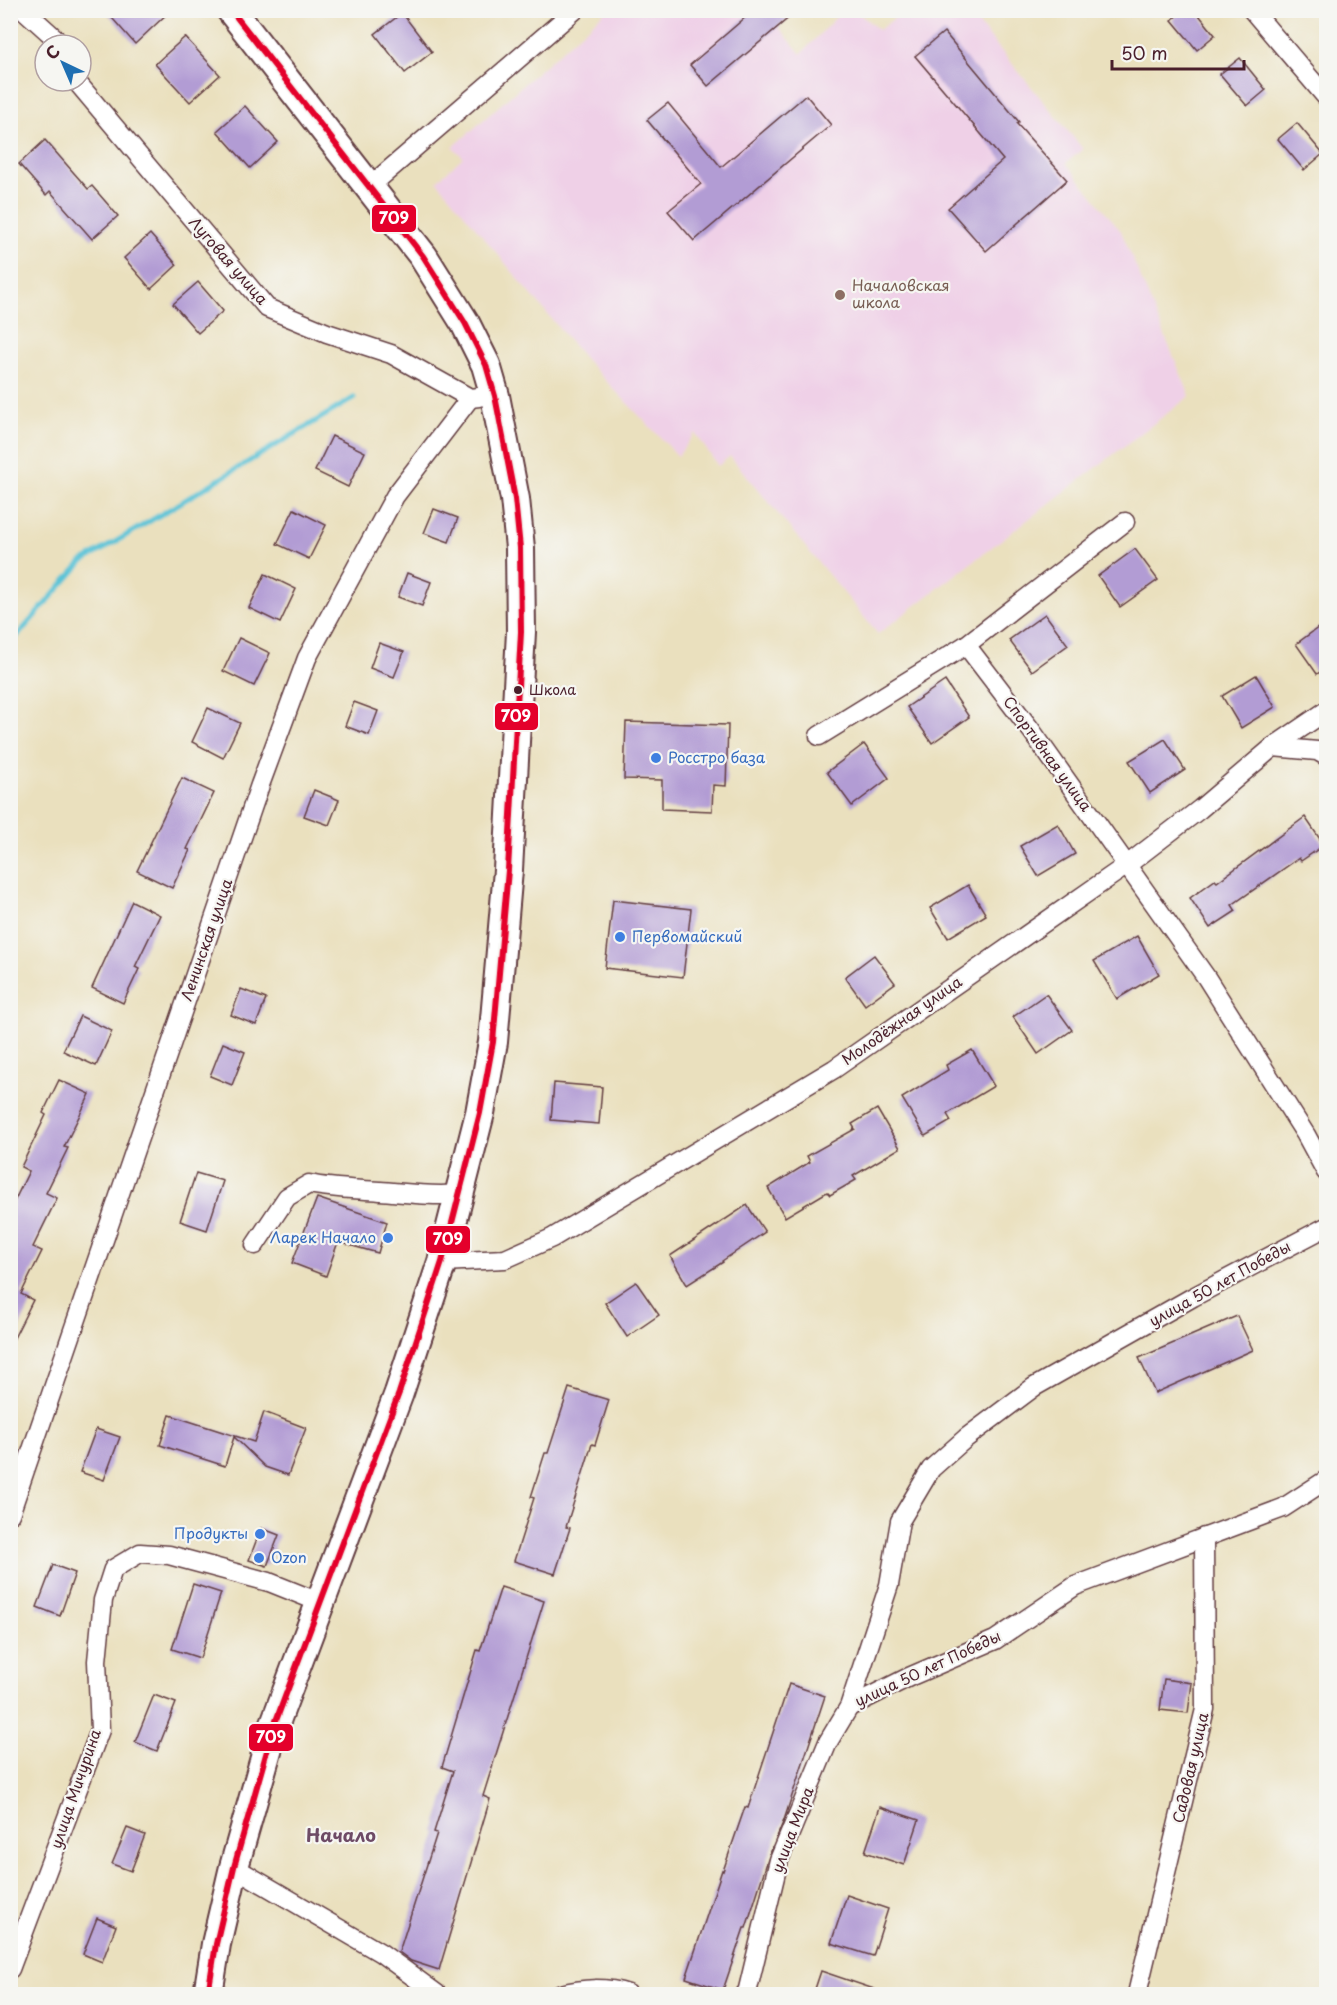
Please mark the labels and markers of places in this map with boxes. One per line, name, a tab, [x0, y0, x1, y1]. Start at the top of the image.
place label: Началовская школа	[852, 273, 950, 313]
marker: Началовская школа	[833, 288, 847, 302]
place label: Школа	[529, 679, 576, 700]
marker: Школа	[512, 684, 524, 696]
place label: Росстро база	[668, 745, 766, 768]
marker: Росстро база	[649, 751, 663, 765]
place label: Первомайский	[632, 924, 742, 947]
marker: Первомайский	[613, 930, 627, 944]
place label: Ларек Начало	[270, 1225, 376, 1248]
marker: Ларек Начало	[381, 1231, 395, 1245]
place label: Продукты	[174, 1521, 248, 1544]
marker: Продукты	[253, 1527, 267, 1541]
place label: Ozon	[271, 1545, 307, 1568]
marker: Ozon	[252, 1551, 266, 1565]

